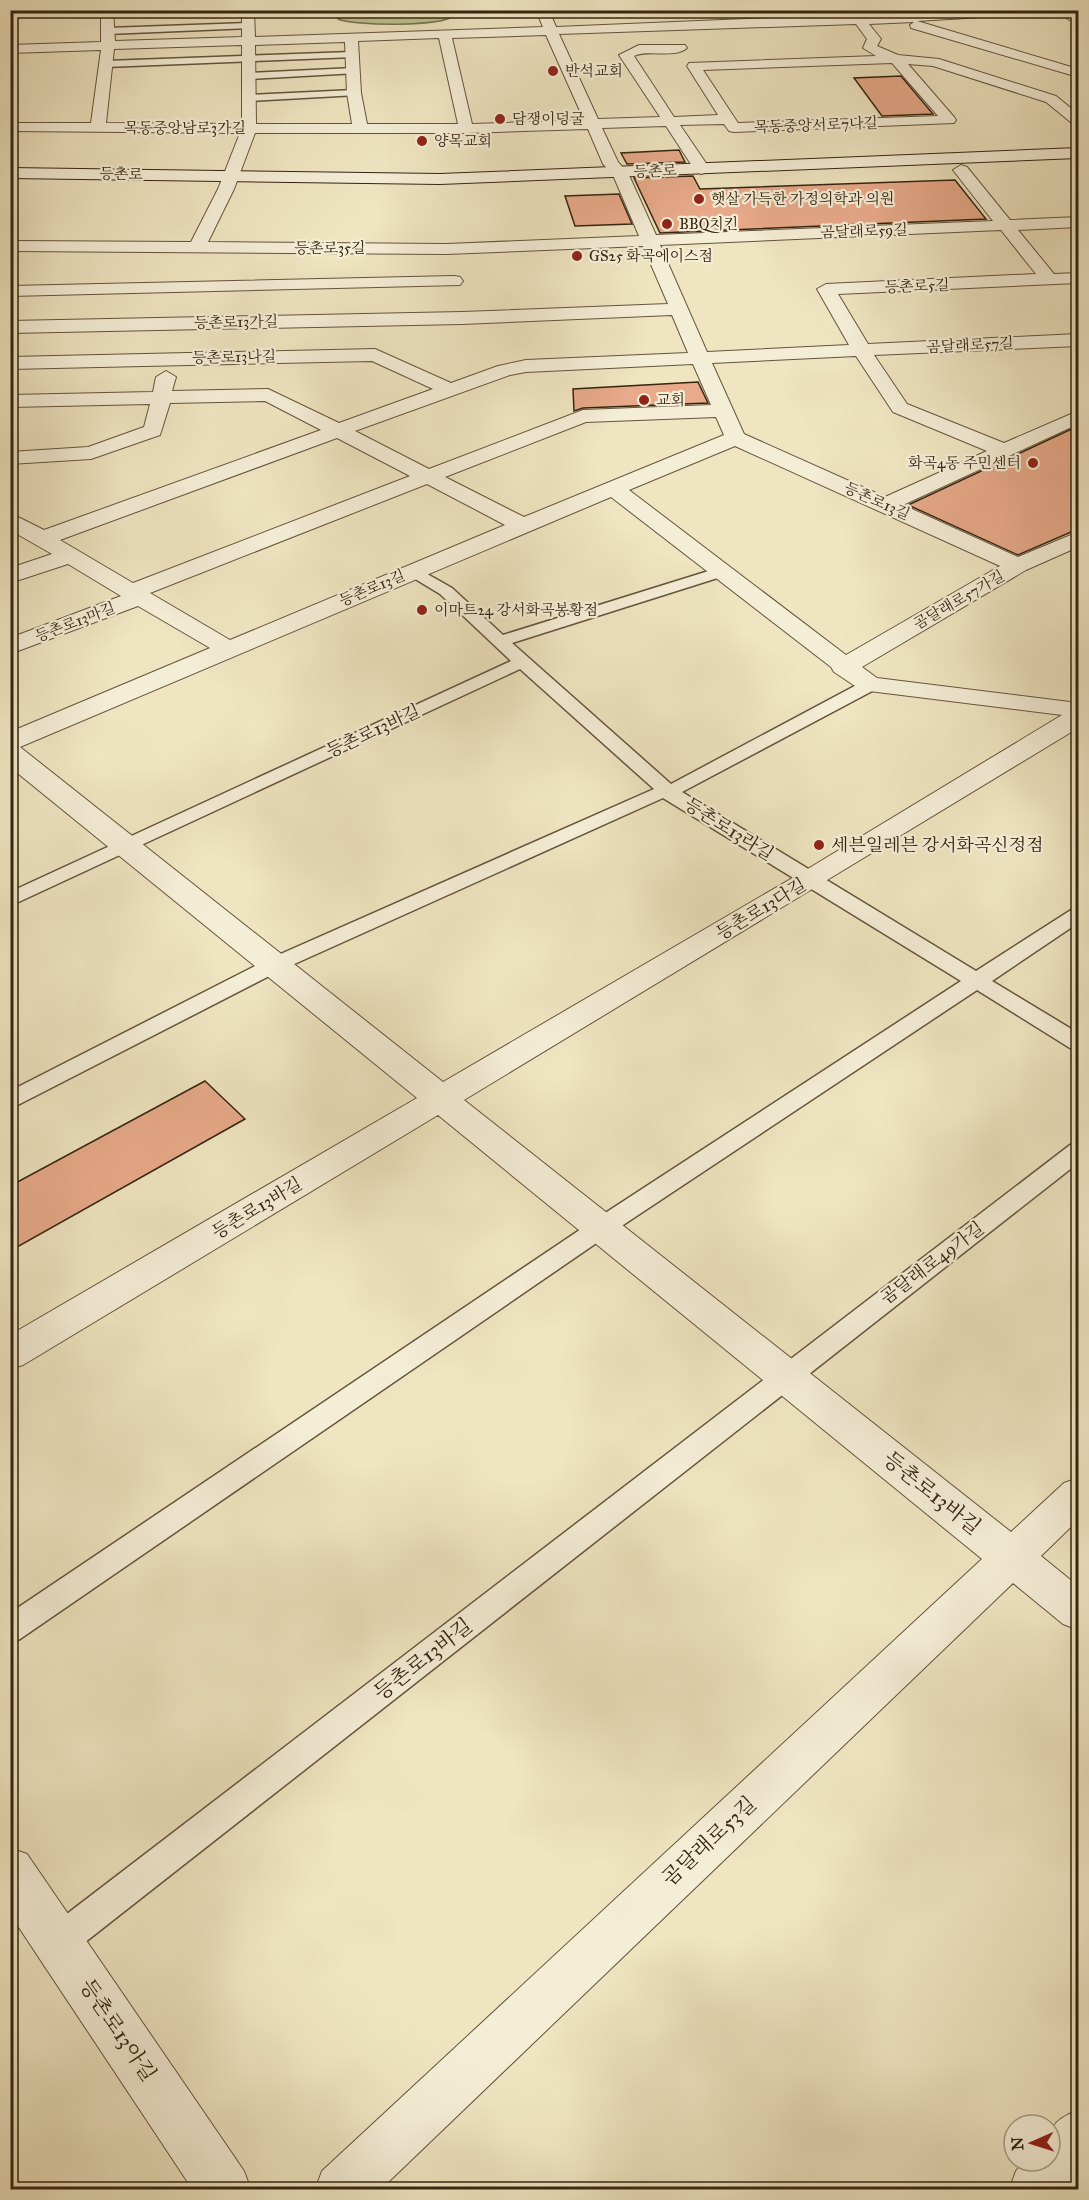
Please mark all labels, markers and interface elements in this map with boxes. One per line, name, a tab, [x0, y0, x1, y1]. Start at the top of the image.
place label: 반석교회	[565, 62, 623, 80]
marker: 반석교회	[546, 64, 560, 78]
place label: 담쟁이덩굴	[512, 110, 585, 128]
marker: 담쟁이덩굴	[493, 112, 507, 126]
street label: 목동중앙서로7나길	[754, 114, 878, 136]
street label: 목동중앙남로3가길	[124, 119, 246, 137]
place label: 양목교회	[434, 132, 492, 150]
marker: 양목교회	[415, 134, 429, 148]
street label: 등촌로	[633, 161, 678, 181]
street label: 등촌로	[99, 165, 143, 183]
place label: 햇살 가득한 가정의학과 의원	[711, 190, 895, 208]
marker: 햇살 가득한 가정의학과 의원	[692, 192, 706, 206]
place label: BBQ치킨	[679, 215, 738, 233]
marker: BBQ치킨	[660, 217, 674, 231]
street label: 곰달래로59길	[820, 220, 908, 242]
street label: 등촌로35길	[295, 239, 365, 257]
place label: GS25 화곡에이스점	[589, 247, 713, 265]
marker: GS25 화곡에이스점	[570, 249, 584, 263]
street label: 등촌로5길	[884, 276, 950, 296]
street label: 등촌로13가길	[194, 312, 278, 332]
street label: 곰달래로57길	[926, 334, 1014, 356]
street label: 등촌로13나길	[192, 347, 276, 367]
place label: 교회	[656, 391, 685, 409]
marker: 교회	[637, 393, 651, 407]
place label: 화곡4동 주민센터	[908, 454, 1021, 472]
marker: 화곡4동 주민센터	[1026, 456, 1040, 470]
street label: 등촌로13길	[841, 479, 913, 523]
street label: 등촌로13길	[336, 566, 408, 610]
street label: 곰달래로57가길	[910, 567, 1008, 633]
street label: 등촌로13마길	[32, 598, 118, 646]
place label: 이마트24 강서화곡봉황점	[434, 601, 598, 619]
marker: 이마트24 강서화곡봉황점	[415, 603, 429, 617]
street label: 등촌로13바길	[322, 700, 424, 762]
street label: 등촌로13라길	[680, 793, 778, 865]
place label: 세븐일레븐 강서화곡신정점	[831, 834, 1044, 856]
marker: 세븐일레븐 강서화곡신정점	[812, 838, 826, 852]
street label: 등촌로13다길	[712, 873, 810, 945]
street label: 등촌로13바길	[208, 1172, 306, 1244]
street label: 곰달래로49가길	[876, 1217, 988, 1309]
street label: 등촌로13바길	[878, 1446, 986, 1540]
street label: 등촌로13바길	[368, 1612, 478, 1706]
street label: 곰달래로53길	[656, 1791, 762, 1891]
street label: 등촌로13아길	[74, 1974, 162, 2086]
north arrow	[1002, 2113, 1062, 2173]
text: N	[1008, 2136, 1027, 2151]

